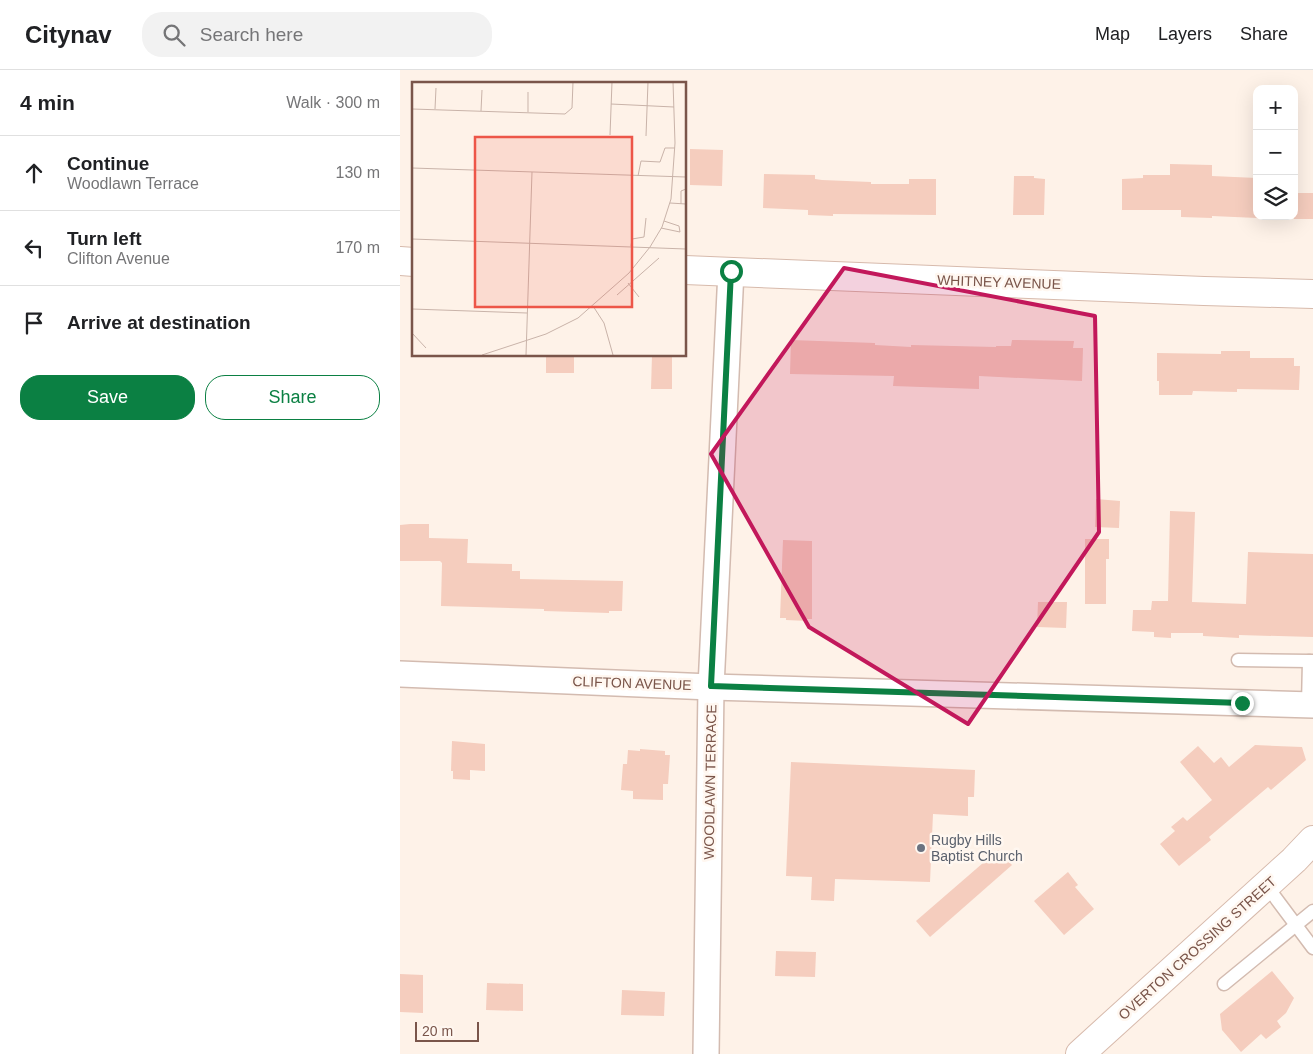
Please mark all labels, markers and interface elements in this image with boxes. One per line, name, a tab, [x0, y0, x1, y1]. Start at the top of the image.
search box	[142, 12, 492, 57]
text: Citynav	[25, 21, 112, 48]
icon: search	[160, 21, 188, 49]
text: Search here	[200, 24, 303, 45]
text: Map	[1095, 24, 1130, 44]
text: Layers	[1158, 24, 1212, 44]
text: Share	[1240, 24, 1288, 44]
inset map	[412, 82, 686, 356]
map controls	[1253, 85, 1298, 220]
button: +	[1253, 85, 1298, 130]
text: 4 min	[20, 91, 75, 114]
text: Walk · 300 m	[286, 94, 380, 111]
button: −	[1253, 130, 1298, 175]
text: Continue	[67, 153, 149, 174]
icon: ahead	[20, 159, 48, 187]
text: 130 m	[336, 164, 380, 181]
text: Woodlawn Terrace	[67, 175, 199, 192]
button: layers	[1253, 175, 1298, 220]
text: Turn left	[67, 228, 142, 249]
icon: left	[20, 234, 48, 262]
text: 170 m	[336, 239, 380, 256]
text: Clifton Avenue	[67, 250, 170, 267]
route start	[720, 260, 743, 283]
street label: WHITNEY AVENUE	[937, 272, 1061, 292]
icon: arrive	[20, 309, 48, 337]
text: Arrive at destination	[67, 312, 251, 333]
button: Save	[20, 375, 195, 420]
button: Share	[205, 375, 380, 420]
street label: CLIFTON AVENUE	[572, 673, 692, 693]
route end	[1231, 692, 1254, 715]
street label: WOODLAWN TERRACE	[701, 704, 719, 860]
place label: Rugby Hills Baptist Church	[931, 832, 1023, 864]
marker: Rugby Hills Baptist Church	[915, 842, 927, 854]
street label: OVERTON CROSSING STREET	[1115, 873, 1279, 1023]
scale bar	[415, 1019, 479, 1042]
text: 20 m	[422, 1023, 453, 1039]

